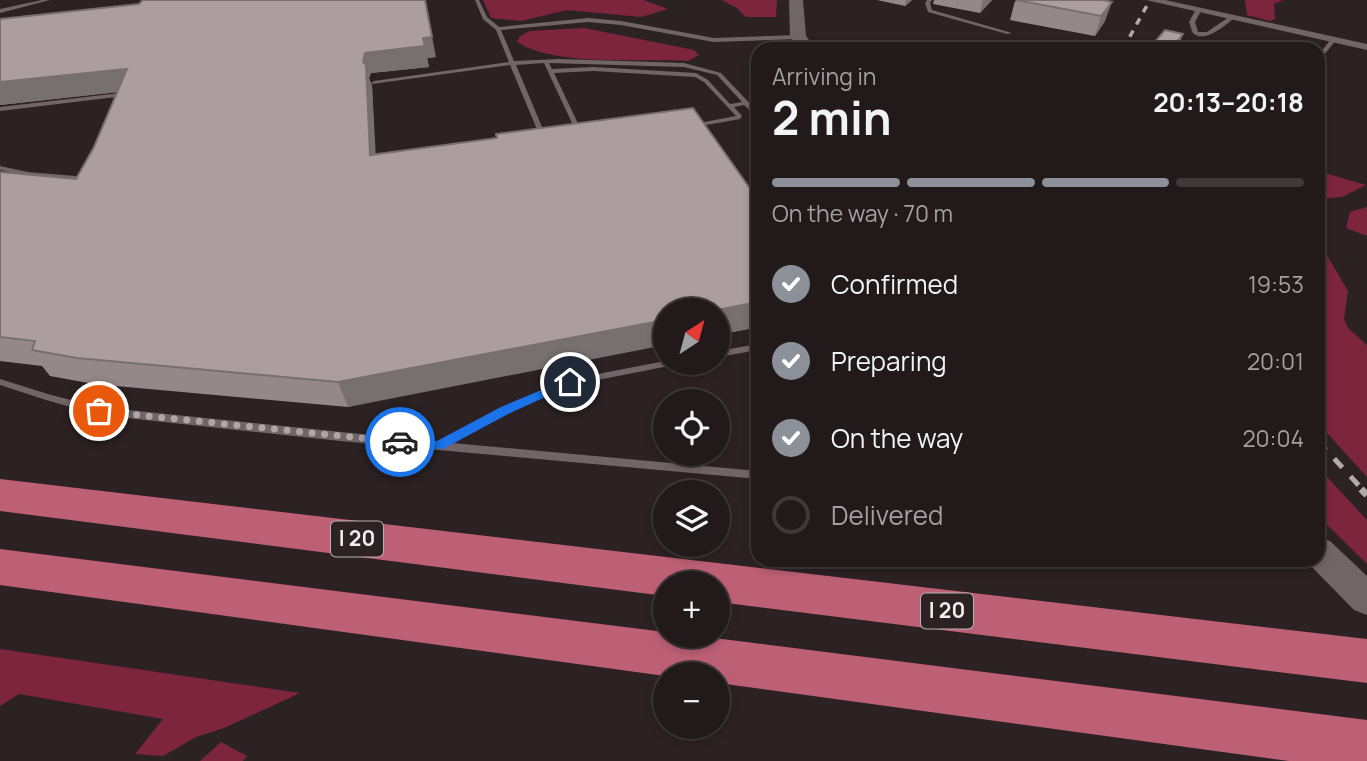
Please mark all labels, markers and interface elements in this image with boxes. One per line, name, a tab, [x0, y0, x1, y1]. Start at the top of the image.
text: Arriving in	[772, 60, 877, 92]
text: 20:13–20:18	[1153, 84, 1304, 120]
text: 2 min	[772, 86, 892, 149]
text: On the way · 70 m	[772, 197, 953, 229]
icon: check	[772, 265, 810, 303]
text: Confirmed	[831, 266, 958, 302]
text: 19:53	[1248, 268, 1304, 300]
north arrow	[653, 298, 730, 374]
map controls	[653, 298, 730, 739]
icon: check	[772, 342, 810, 380]
text: Preparing	[831, 343, 947, 379]
text: 20:01	[1247, 345, 1304, 377]
pin	[540, 352, 600, 412]
icon: home	[551, 363, 589, 401]
pin	[69, 381, 129, 441]
button: locate	[653, 389, 730, 466]
icon: bag	[80, 392, 118, 430]
courier	[365, 407, 435, 477]
icon: check	[772, 419, 810, 457]
text: On the way	[831, 420, 963, 456]
text: 20:04	[1242, 422, 1304, 454]
icon: car	[381, 423, 419, 461]
button: layers	[653, 480, 730, 557]
text: Delivered	[831, 497, 943, 533]
road number: I 20	[331, 522, 383, 556]
button: +	[653, 571, 730, 648]
road number: I 20	[921, 594, 973, 628]
button: −	[653, 662, 730, 739]

